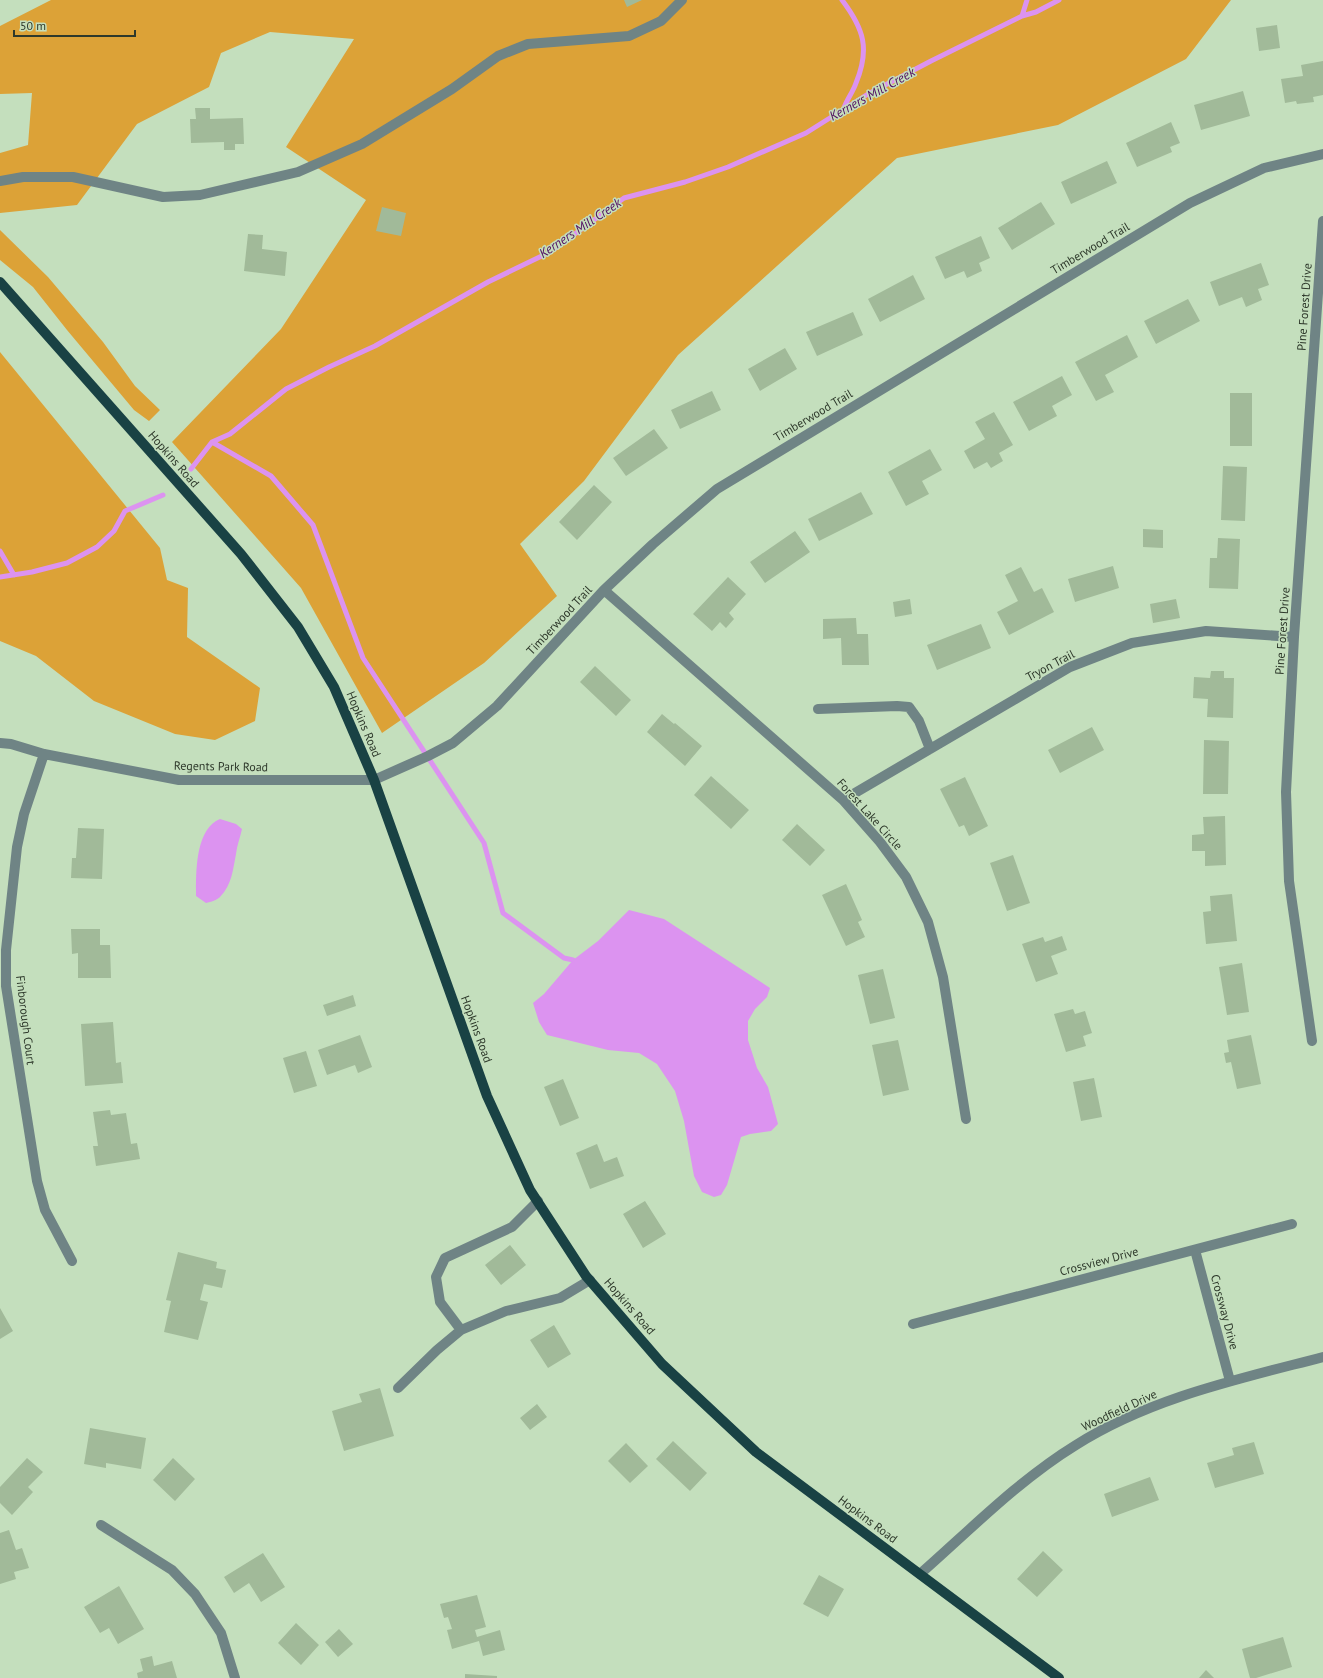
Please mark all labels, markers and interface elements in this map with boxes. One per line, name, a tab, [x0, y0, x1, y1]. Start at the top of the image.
scale bar	[14, 12, 135, 38]
text: 50 m	[20, 18, 46, 33]
water label: Kerners Mill Creek	[826, 63, 919, 125]
water label: Kerners Mill Creek	[536, 194, 625, 262]
street label: Timberwood Trail	[1048, 218, 1133, 277]
street label: Pine Forest Drive	[1293, 263, 1315, 351]
street label: Timberwood Trail	[771, 385, 856, 444]
street label: Hopkins Road	[145, 428, 203, 490]
street label: Timberwood Trail	[523, 582, 595, 658]
street label: Pine Forest Drive	[1271, 587, 1293, 675]
street label: Tryon Trail	[1023, 646, 1077, 684]
street label: Hopkins Road	[343, 689, 385, 759]
street label: Regents Park Road	[174, 758, 268, 774]
street label: Forest Lake Circle	[834, 775, 906, 853]
street label: Finborough Court	[13, 974, 39, 1066]
street label: Hopkins Road	[458, 993, 496, 1065]
street label: Crossview Drive	[1058, 1243, 1140, 1279]
street label: Crossway Drive	[1208, 1273, 1242, 1351]
street label: Hopkins Road	[601, 1275, 659, 1337]
street label: Woodfield Drive	[1079, 1386, 1159, 1434]
street label: Hopkins Road	[835, 1492, 901, 1546]

